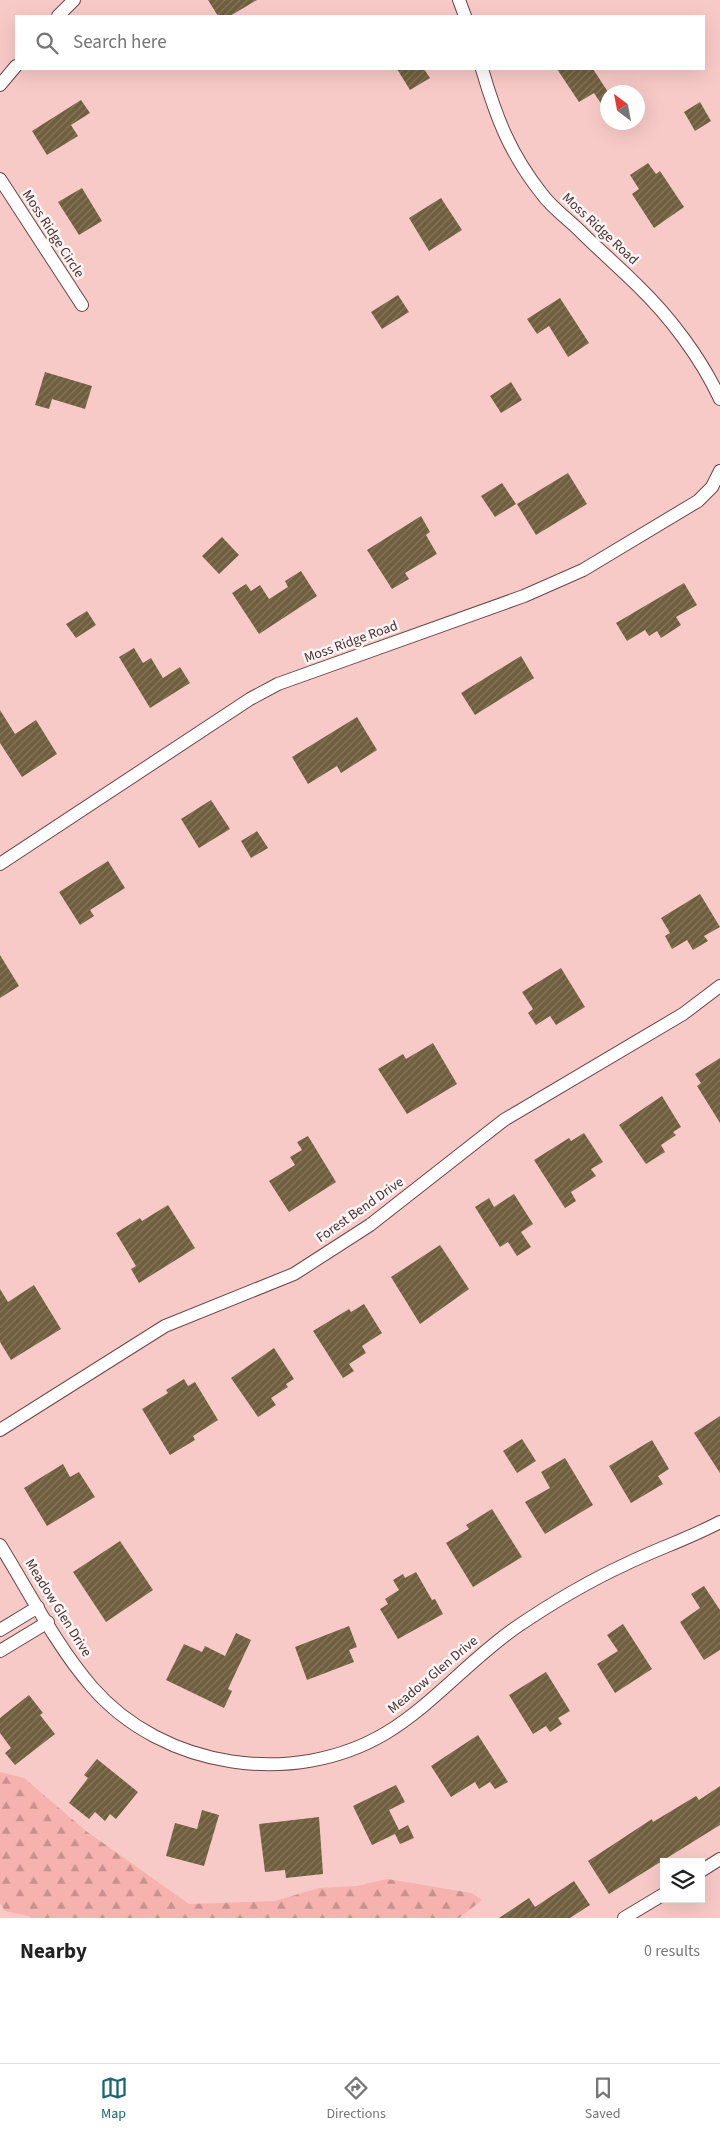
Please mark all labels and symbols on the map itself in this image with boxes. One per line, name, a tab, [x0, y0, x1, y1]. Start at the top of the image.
north arrow	[600, 85, 645, 130]
street label: Moss Ridge Circle	[17, 186, 89, 282]
street label: Moss Ridge Road	[557, 188, 643, 270]
street label: Moss Ridge Road	[301, 616, 401, 668]
street label: Forest Bend Drive	[312, 1172, 408, 1248]
street label: Meadow Glen Drive	[20, 1555, 96, 1661]
street label: Meadow Glen Drive	[384, 1631, 482, 1719]

